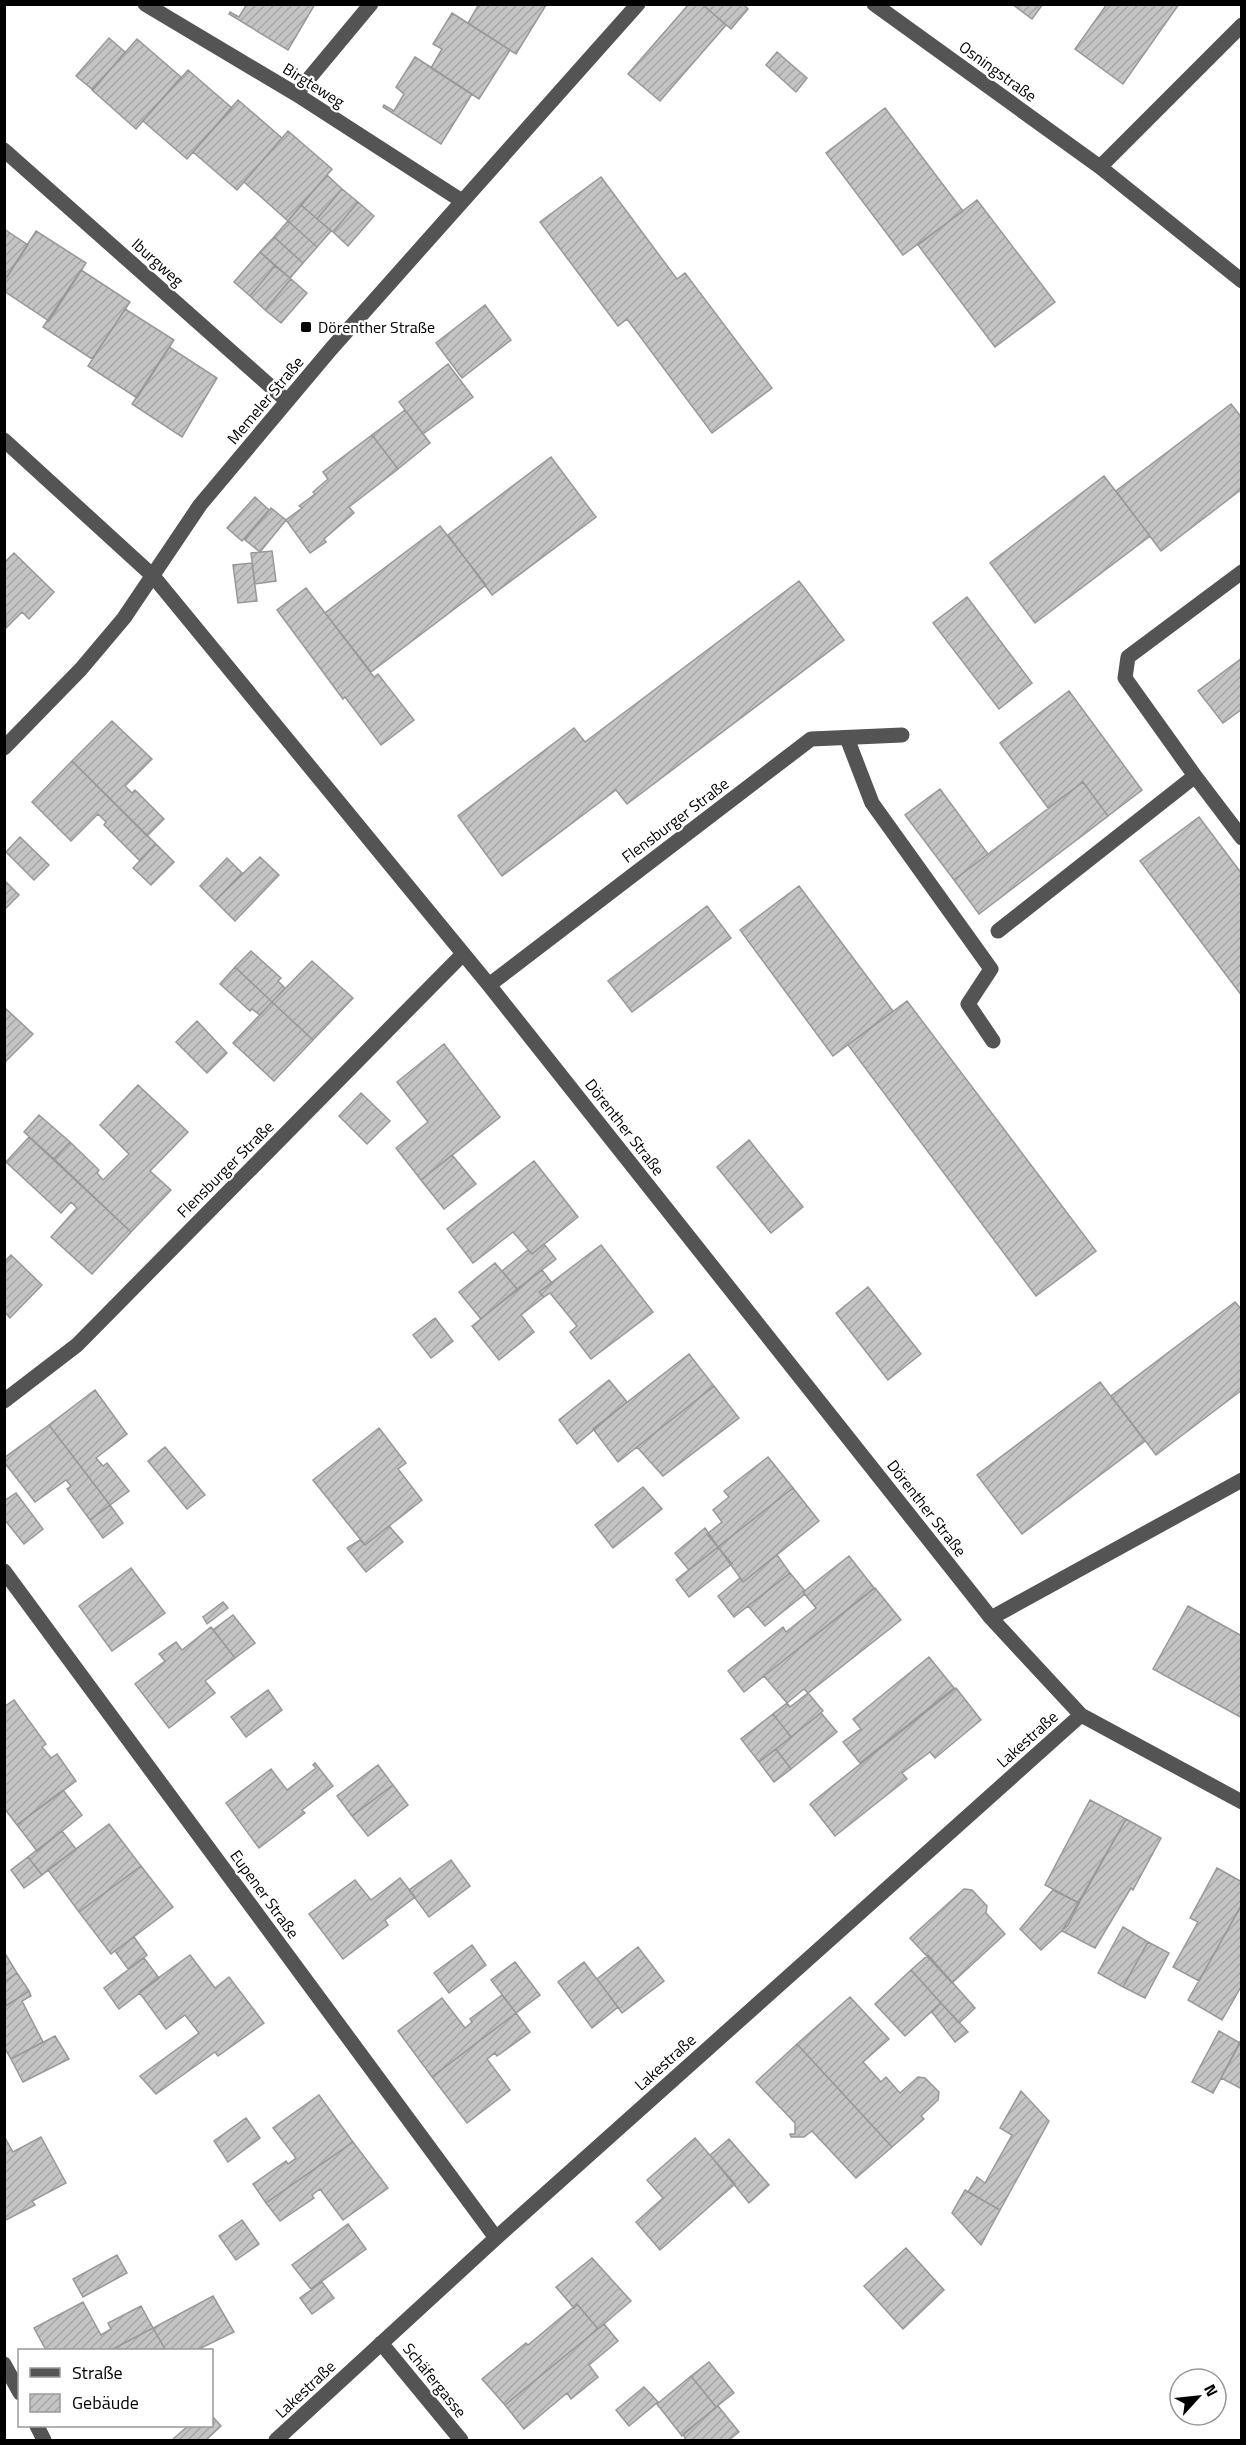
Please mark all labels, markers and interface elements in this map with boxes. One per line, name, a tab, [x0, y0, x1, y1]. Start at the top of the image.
street label: Osningstraße	[954, 35, 1042, 107]
street label: Birgteweg	[278, 57, 350, 113]
street label: Iburgweg	[127, 232, 189, 292]
place label: Dörenther Straße	[318, 315, 435, 339]
marker: Dörenther Straße	[299, 320, 313, 334]
street label: Memeler Straße	[221, 351, 309, 449]
street label: Flensburger Straße	[616, 772, 734, 868]
street label: Dörenther Straße	[580, 1073, 670, 1181]
street label: Flensburger Straße	[171, 1115, 279, 1223]
street label: Dörenther Straße	[882, 1454, 972, 1562]
street label: Lakestraße	[991, 1705, 1063, 1773]
street label: Eupener Straße	[225, 1845, 305, 1943]
street label: Lakestraße	[629, 2028, 701, 2096]
street label: Schäfergasse	[397, 2337, 473, 2423]
legend	[18, 2349, 213, 2427]
street label: Lakestraße	[269, 2355, 341, 2423]
text: Straße	[72, 2359, 123, 2386]
north arrow	[1168, 2367, 1228, 2427]
text: N	[1198, 2380, 1225, 2401]
text: Gebäude	[72, 2389, 139, 2416]

